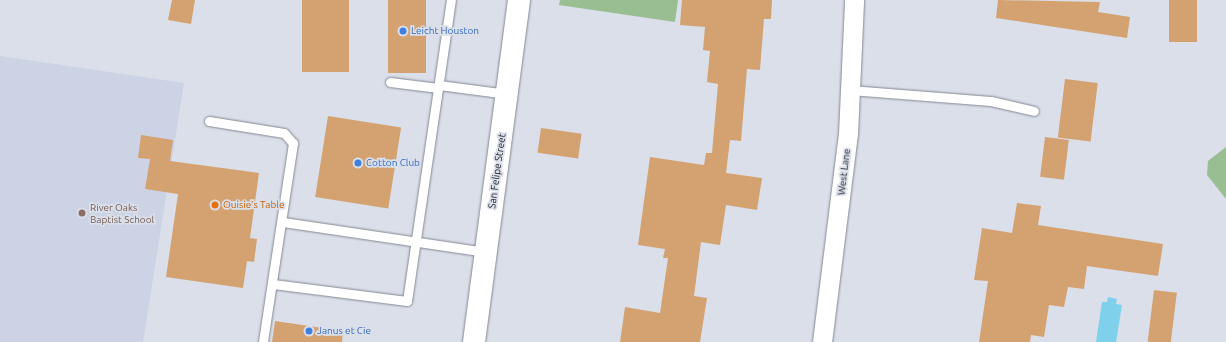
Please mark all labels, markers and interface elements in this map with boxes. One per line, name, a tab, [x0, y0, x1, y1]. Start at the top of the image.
place label: Leicht Houston	[411, 25, 479, 37]
marker: Leicht Houston	[398, 26, 408, 36]
street label: San Felipe Street	[486, 133, 508, 209]
street label: West Lane	[835, 148, 853, 196]
place label: Cotton Club	[366, 157, 420, 169]
marker: Cotton Club	[353, 158, 363, 168]
place label: Ouisie's Table	[223, 199, 284, 211]
marker: Ouisie's Table	[210, 200, 220, 210]
place label: River Oaks Baptist School	[90, 201, 154, 224]
marker: River Oaks Baptist School	[77, 208, 87, 218]
place label: Janus et Cie	[317, 325, 371, 337]
marker: Janus et Cie	[304, 326, 314, 336]

